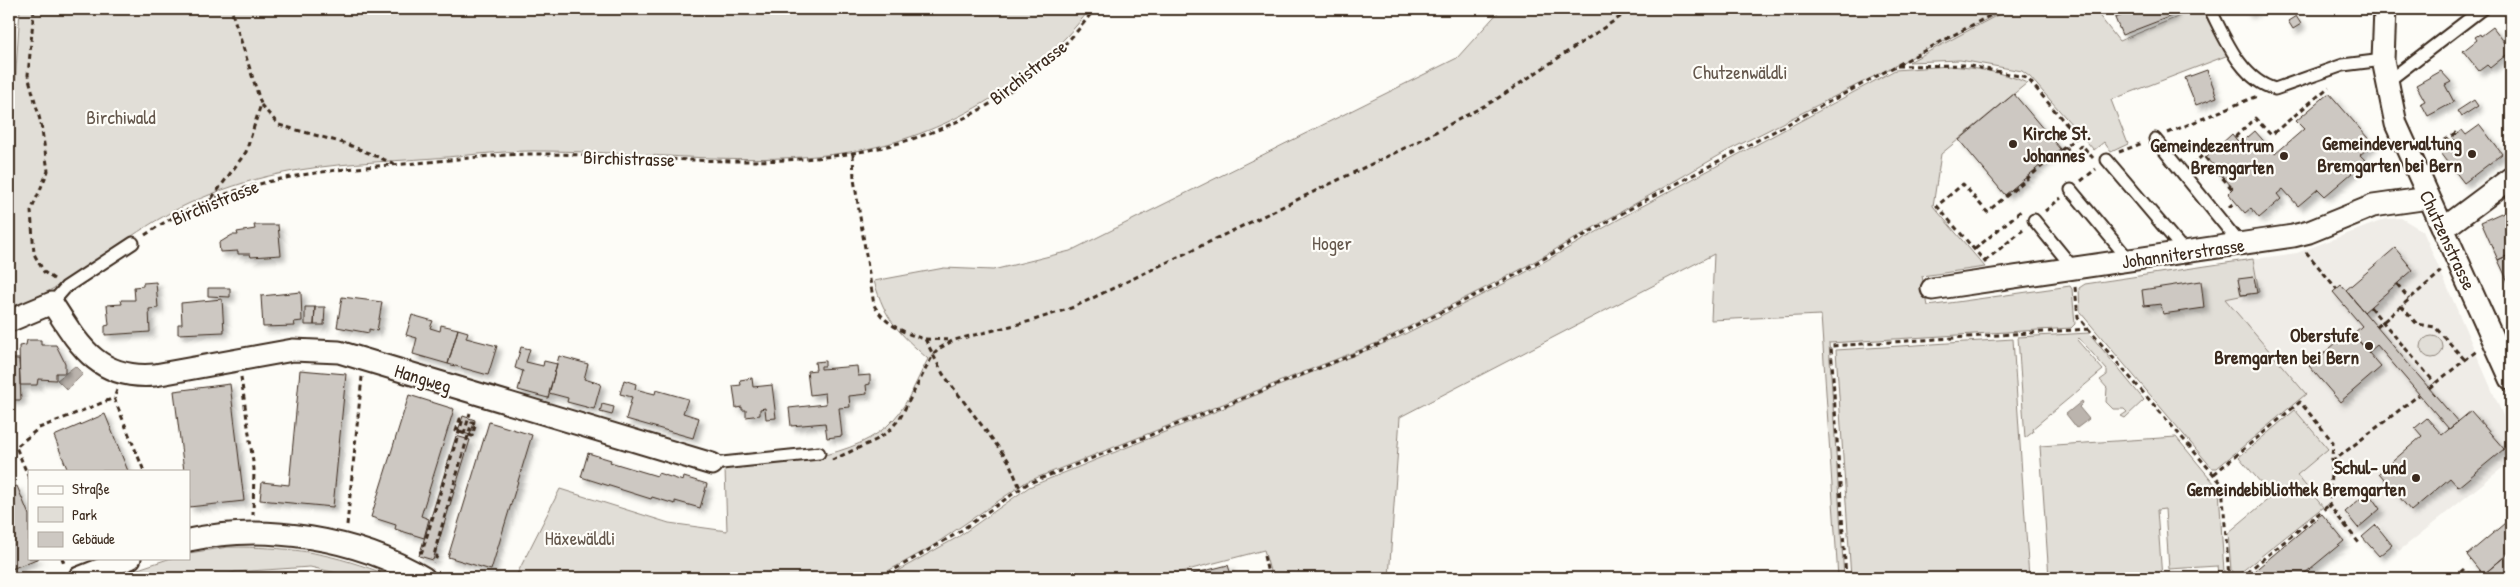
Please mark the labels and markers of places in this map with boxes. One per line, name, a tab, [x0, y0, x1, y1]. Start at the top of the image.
place label: Kirche St. Johannes	[2023, 120, 2091, 168]
place label: Gemeindeverwaltung Bremgarten bei Bern	[2317, 130, 2463, 179]
place label: Gemeindezentrum Bremgarten	[2150, 132, 2274, 181]
marker: Kirche St. Johannes	[2007, 138, 2019, 150]
marker: Gemeindeverwaltung Bremgarten bei Bern	[2466, 148, 2478, 160]
marker: Gemeindezentrum Bremgarten	[2278, 150, 2290, 162]
place label: Oberstufe Bremgarten bei Bern	[2214, 322, 2359, 371]
marker: Oberstufe Bremgarten bei Bern	[2363, 340, 2375, 352]
place label: Schul- und Gemeindebibliothek Bremgarten	[2186, 454, 2407, 503]
marker: Schul- und Gemeindebibliothek Bremgarten	[2410, 472, 2422, 484]

